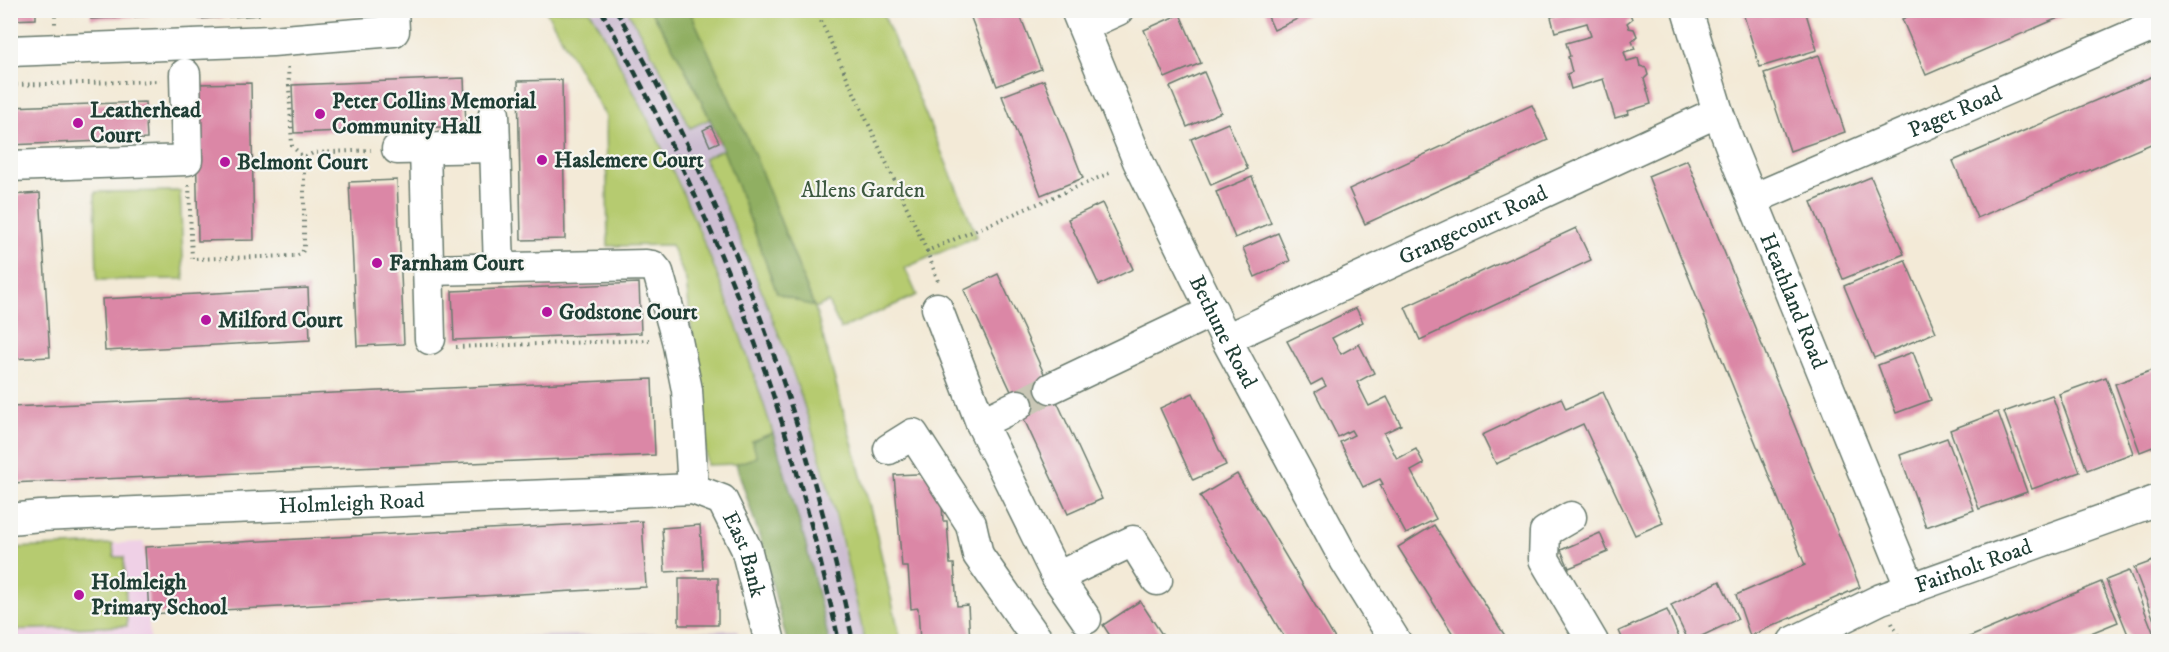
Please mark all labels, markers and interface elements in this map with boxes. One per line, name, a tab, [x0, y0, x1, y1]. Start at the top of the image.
street label: Paget Road	[1904, 80, 2006, 144]
place label: Peter Collins Memorial Community Hall	[332, 88, 537, 140]
place label: Leatherhead Court	[90, 97, 202, 149]
marker: Peter Collins Memorial Community Hall	[313, 107, 327, 121]
marker: Leatherhead Court	[71, 116, 85, 130]
place label: Haslemere Court	[554, 147, 704, 174]
place label: Belmont Court	[237, 149, 368, 176]
marker: Haslemere Court	[535, 153, 549, 167]
marker: Belmont Court	[218, 155, 232, 169]
park label: Allens Garden	[801, 177, 926, 204]
street label: Grangecourt Road	[1394, 179, 1552, 271]
street label: Heathland Road	[1754, 229, 1833, 373]
place label: Farnham Court	[389, 250, 524, 277]
marker: Farnham Court	[370, 256, 384, 270]
street label: Bethune Road	[1183, 271, 1263, 393]
place label: Godstone Court	[559, 299, 698, 326]
marker: Godstone Court	[540, 305, 554, 319]
place label: Milford Court	[218, 307, 343, 334]
marker: Milford Court	[199, 313, 213, 327]
street label: Holmleigh Road	[278, 487, 425, 520]
street label: East Bank	[716, 507, 772, 600]
street label: Fairholt Road	[1911, 533, 2035, 599]
place label: Holmleigh Primary School	[91, 569, 228, 621]
marker: Holmleigh Primary School	[72, 588, 86, 602]

